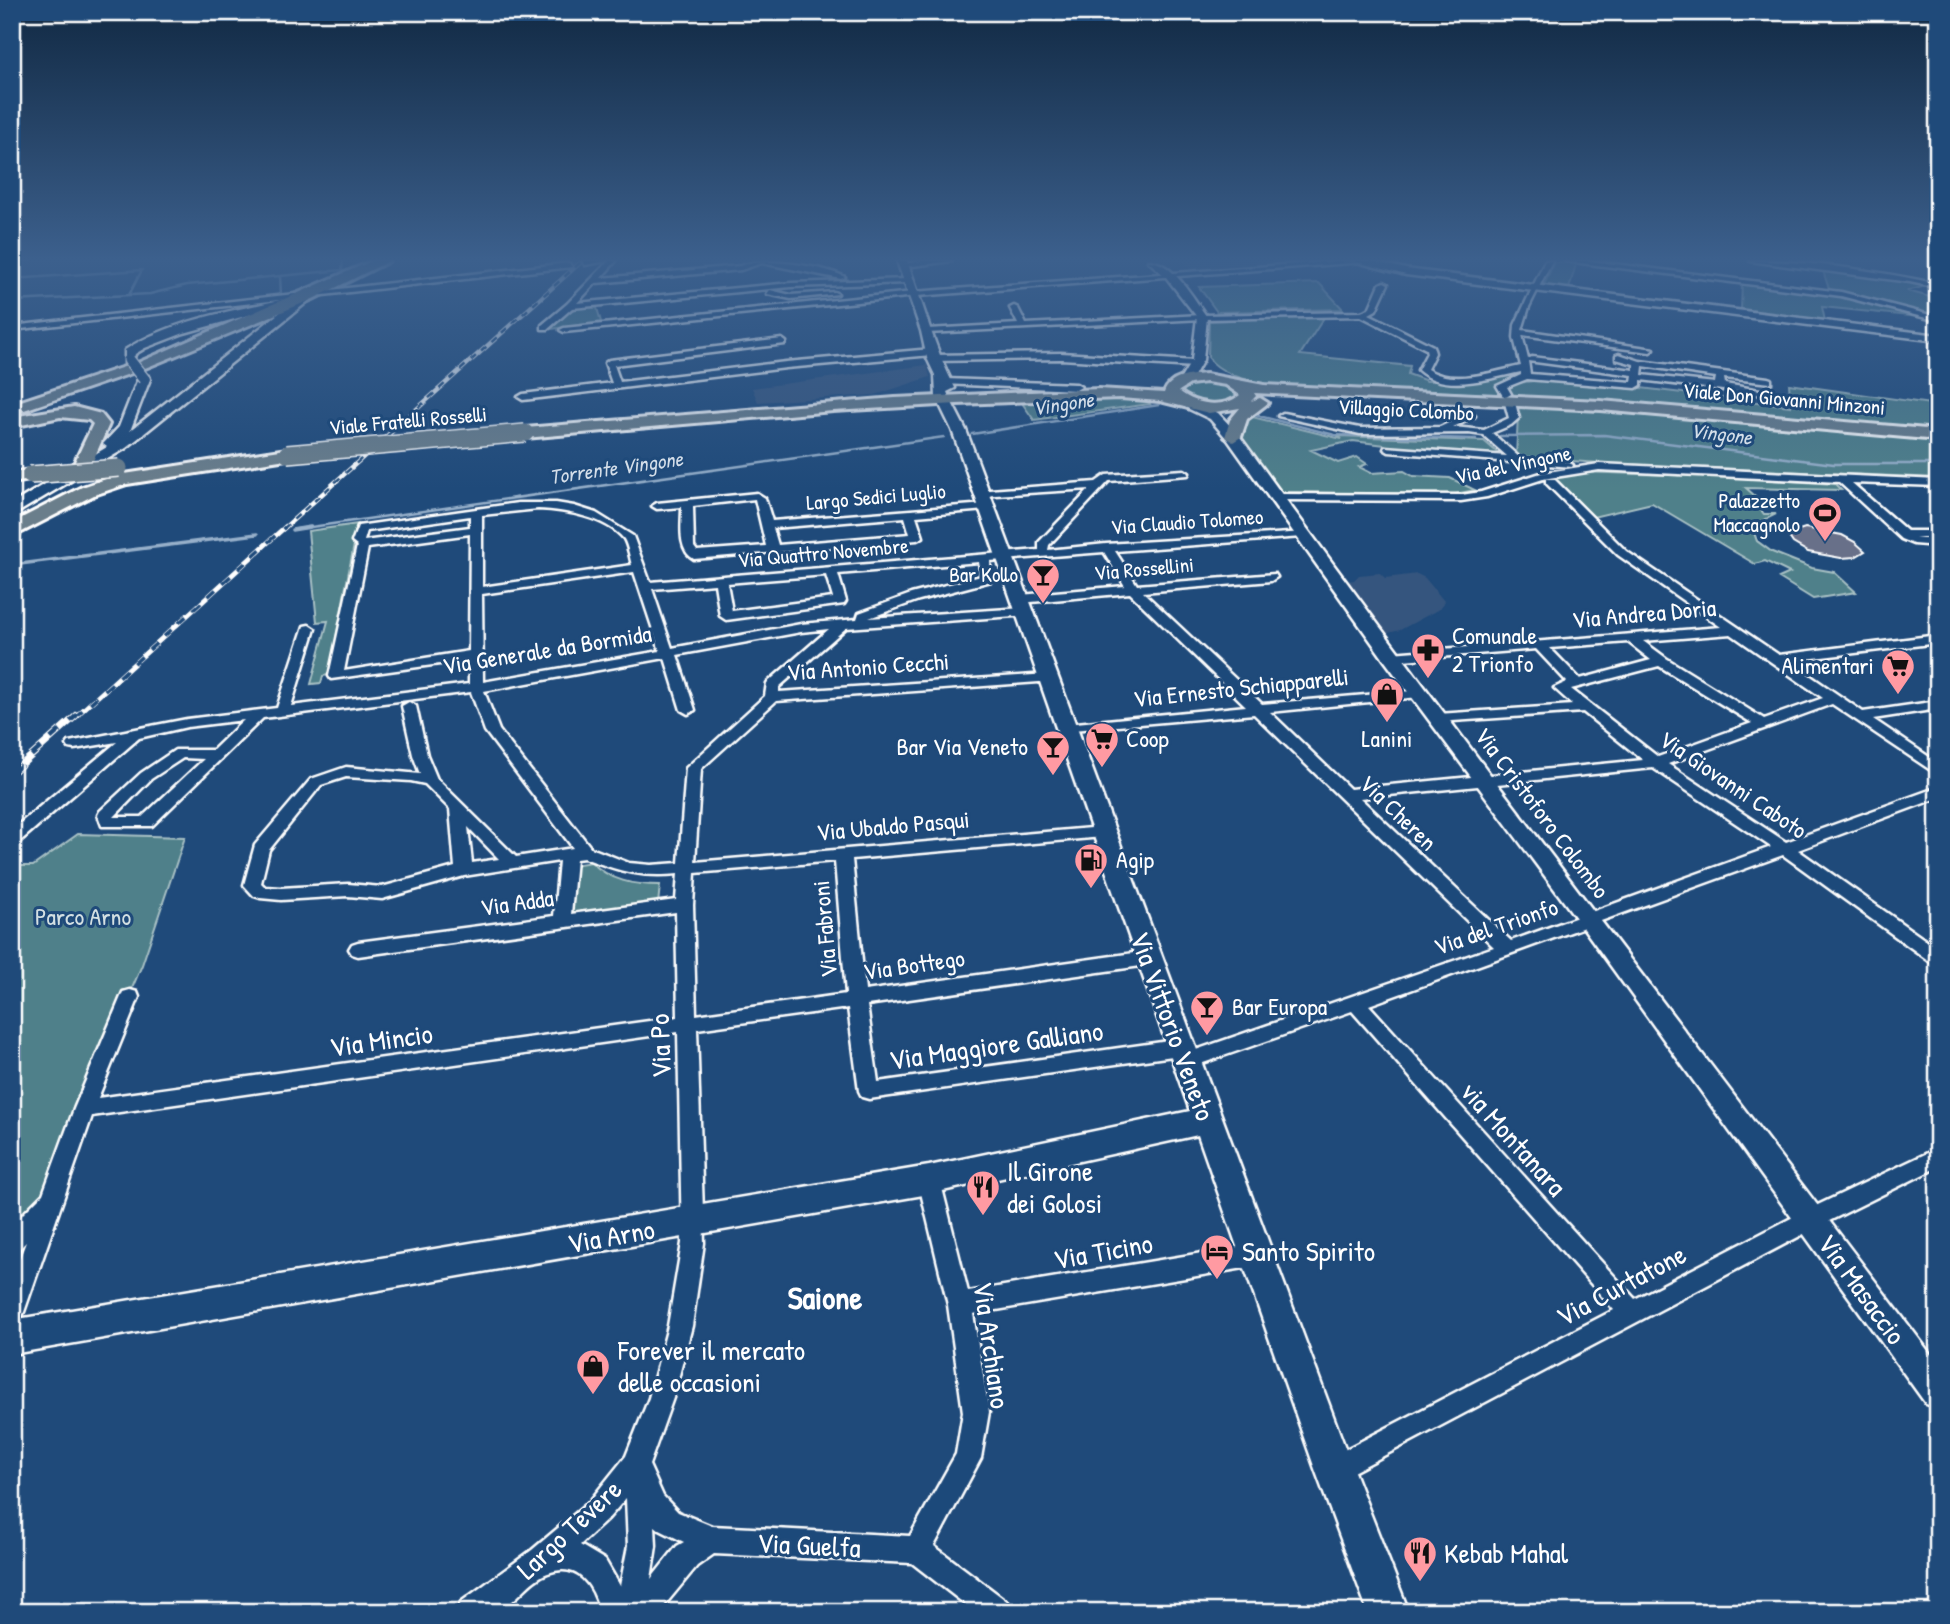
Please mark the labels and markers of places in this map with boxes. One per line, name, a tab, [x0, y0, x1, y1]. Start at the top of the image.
place label: Palazzetto Maccagnolo	[1713, 486, 1800, 539]
sports icon: Palazzetto Maccagnolo	[1806, 494, 1844, 543]
bar icon: Bar Kollo	[1024, 556, 1062, 605]
place label: Bar Kollo	[949, 560, 1018, 589]
place label: Comunale 2 Trionfo	[1452, 619, 1537, 679]
pharmacy icon: Comunale 2 Trionfo	[1409, 631, 1447, 680]
supermarket icon: Alimentari	[1879, 647, 1917, 696]
place label: Alimentari	[1782, 649, 1874, 681]
shop icon: Lanini	[1368, 675, 1406, 724]
supermarket icon: Coop	[1083, 720, 1121, 769]
place label: Coop	[1126, 722, 1169, 754]
place label: Lanini	[1362, 722, 1412, 754]
bar icon: Bar Via Veneto	[1034, 728, 1072, 777]
place label: Bar Via Veneto	[897, 730, 1028, 762]
fuel station icon: Agip	[1072, 841, 1110, 890]
place label: Agip	[1116, 843, 1154, 875]
bar icon: Bar Europa	[1188, 988, 1226, 1037]
place label: Bar Europa	[1232, 990, 1327, 1022]
place label: Il Girone dei Golosi	[1007, 1152, 1102, 1222]
restaurant icon: Il Girone dei Golosi	[964, 1168, 1002, 1217]
hotel icon: Santo Spirito	[1198, 1232, 1236, 1281]
place label: Santo Spirito	[1242, 1232, 1375, 1270]
place label: Forever il mercato delle occasioni	[617, 1331, 805, 1401]
shop icon: Forever il mercato delle occasioni	[574, 1347, 612, 1396]
restaurant icon: Kebab Mahal	[1401, 1534, 1439, 1583]
place label: Kebab Mahal	[1444, 1534, 1569, 1572]

